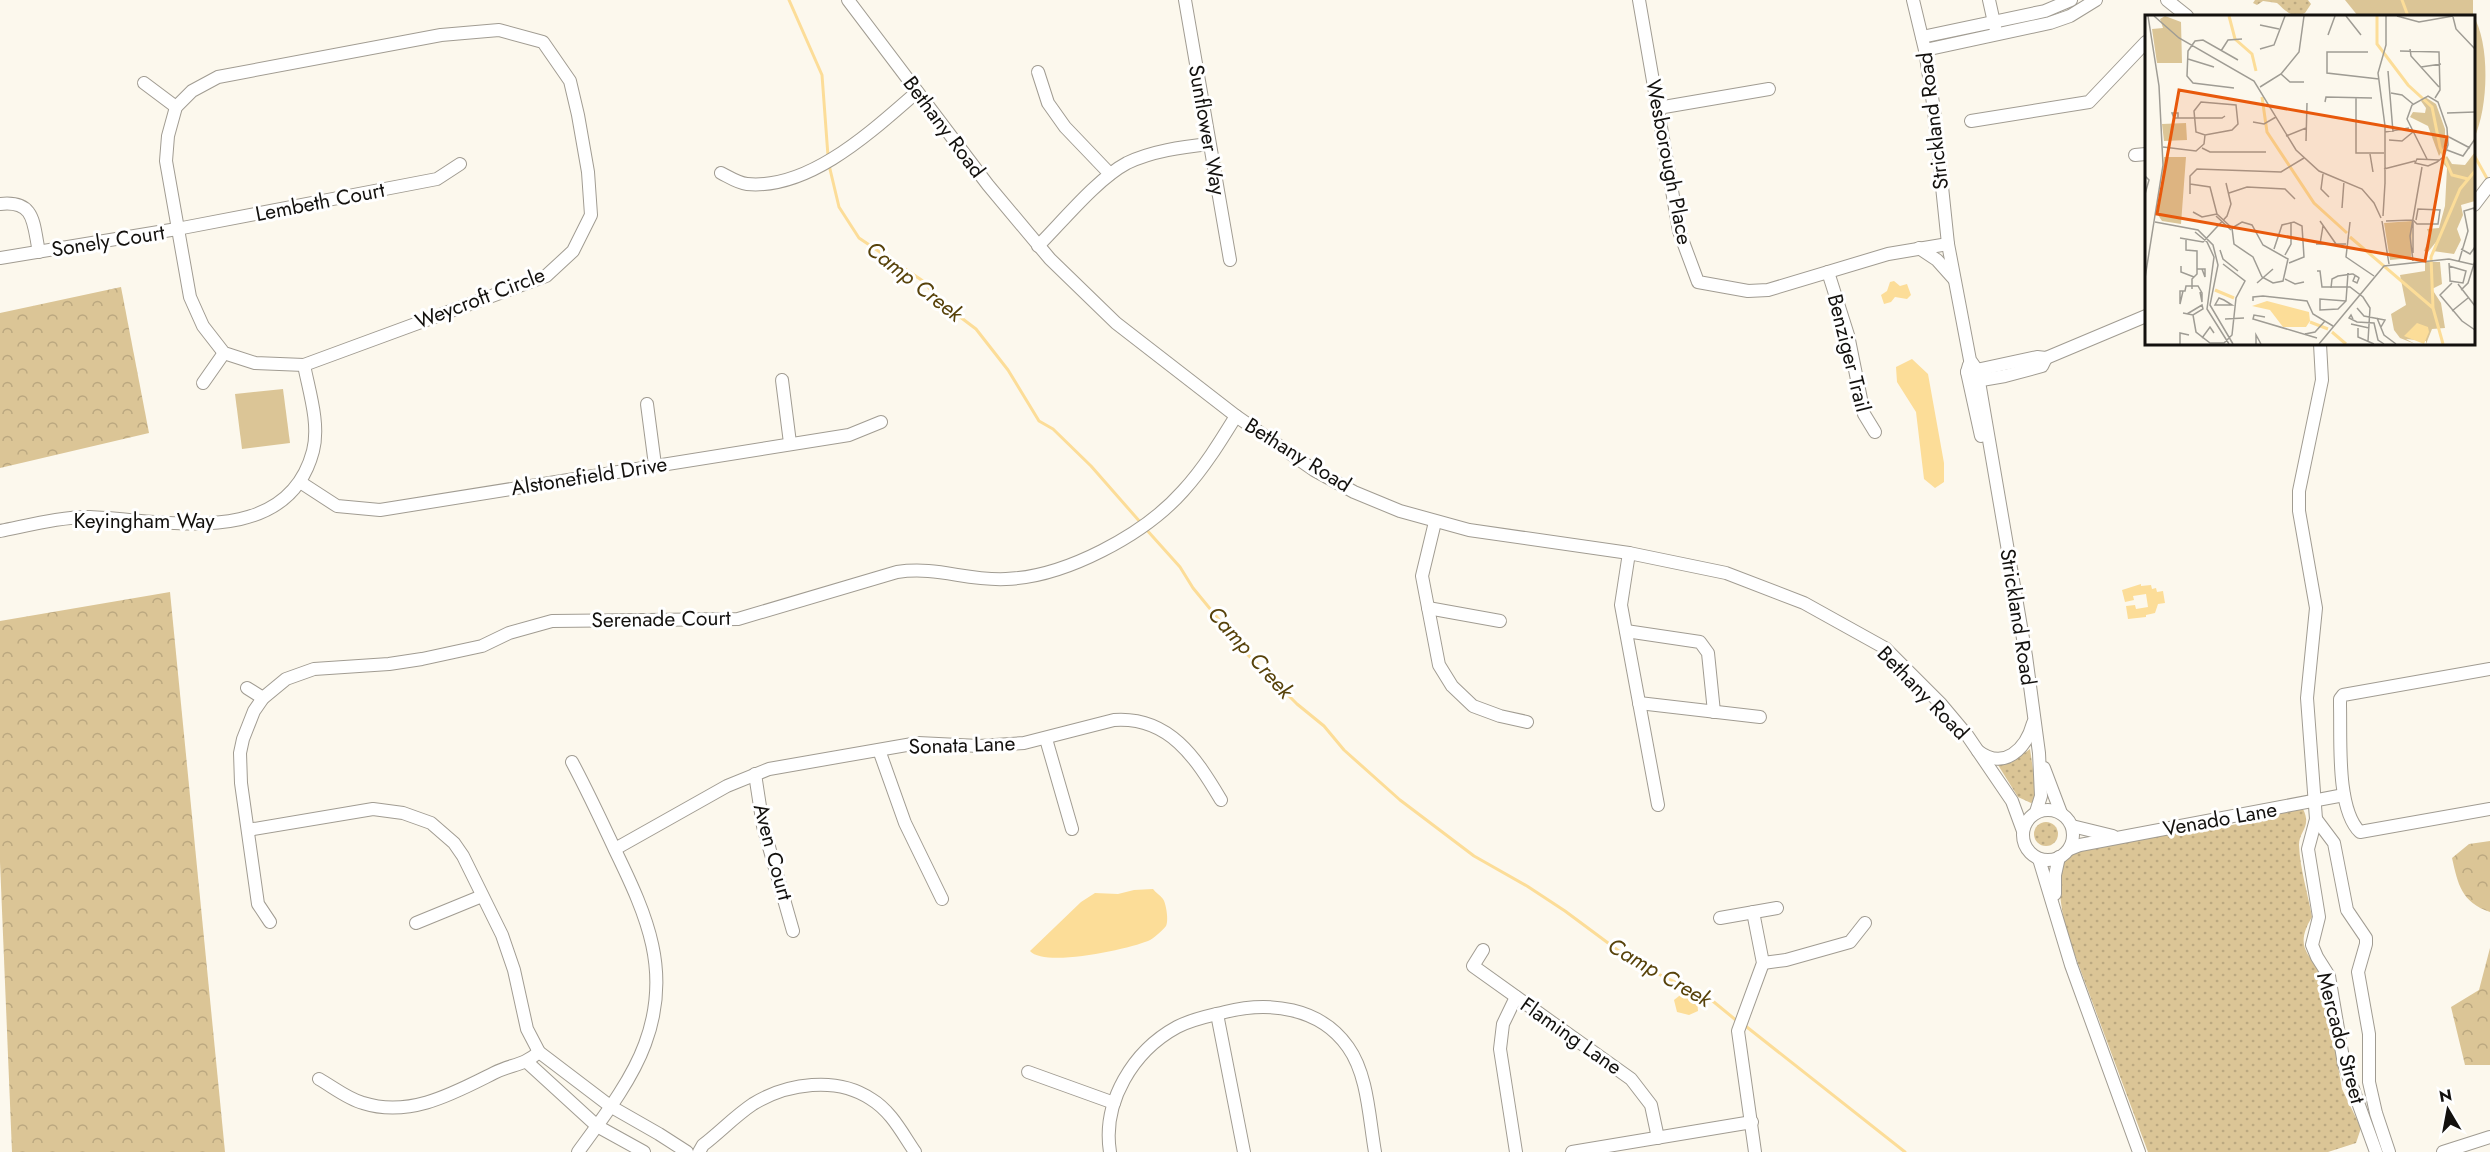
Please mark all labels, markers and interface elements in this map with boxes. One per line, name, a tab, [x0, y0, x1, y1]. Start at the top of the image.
inset map	[2145, 15, 2475, 345]
street label: Strickland Road	[1910, 51, 1956, 191]
street label: Sunflower Way	[1181, 63, 1233, 198]
street label: Bethany Road	[896, 70, 992, 184]
street label: Wesborough Place	[1638, 77, 1700, 247]
street label: Lembeth Court	[253, 175, 387, 229]
street label: Sonely Court	[49, 217, 167, 265]
water label: Camp Creek	[860, 233, 972, 330]
street label: Weycroft Circle	[411, 259, 549, 336]
street label: Benziger Trail	[1820, 291, 1878, 415]
street label: Bethany Road	[1239, 410, 1357, 500]
street label: Alstonefield Drive	[509, 449, 669, 503]
street label: Keyingham Way	[73, 506, 215, 536]
street label: Strickland Road	[1992, 546, 2044, 688]
water label: Camp Creek	[1201, 598, 1303, 707]
street label: Serenade Court	[591, 603, 731, 635]
street label: Bethany Road	[1870, 639, 1976, 747]
street label: Sonata Lane	[908, 728, 1016, 762]
street label: Venado Lane	[2161, 794, 2280, 844]
street label: Aven Court	[746, 800, 800, 904]
water label: Camp Creek	[1602, 929, 1719, 1015]
street label: Mercado Street	[2309, 969, 2373, 1107]
street label: Flaming Lane	[1514, 990, 1628, 1082]
north arrow	[2418, 1080, 2478, 1140]
text: N	[2437, 1083, 2454, 1108]

